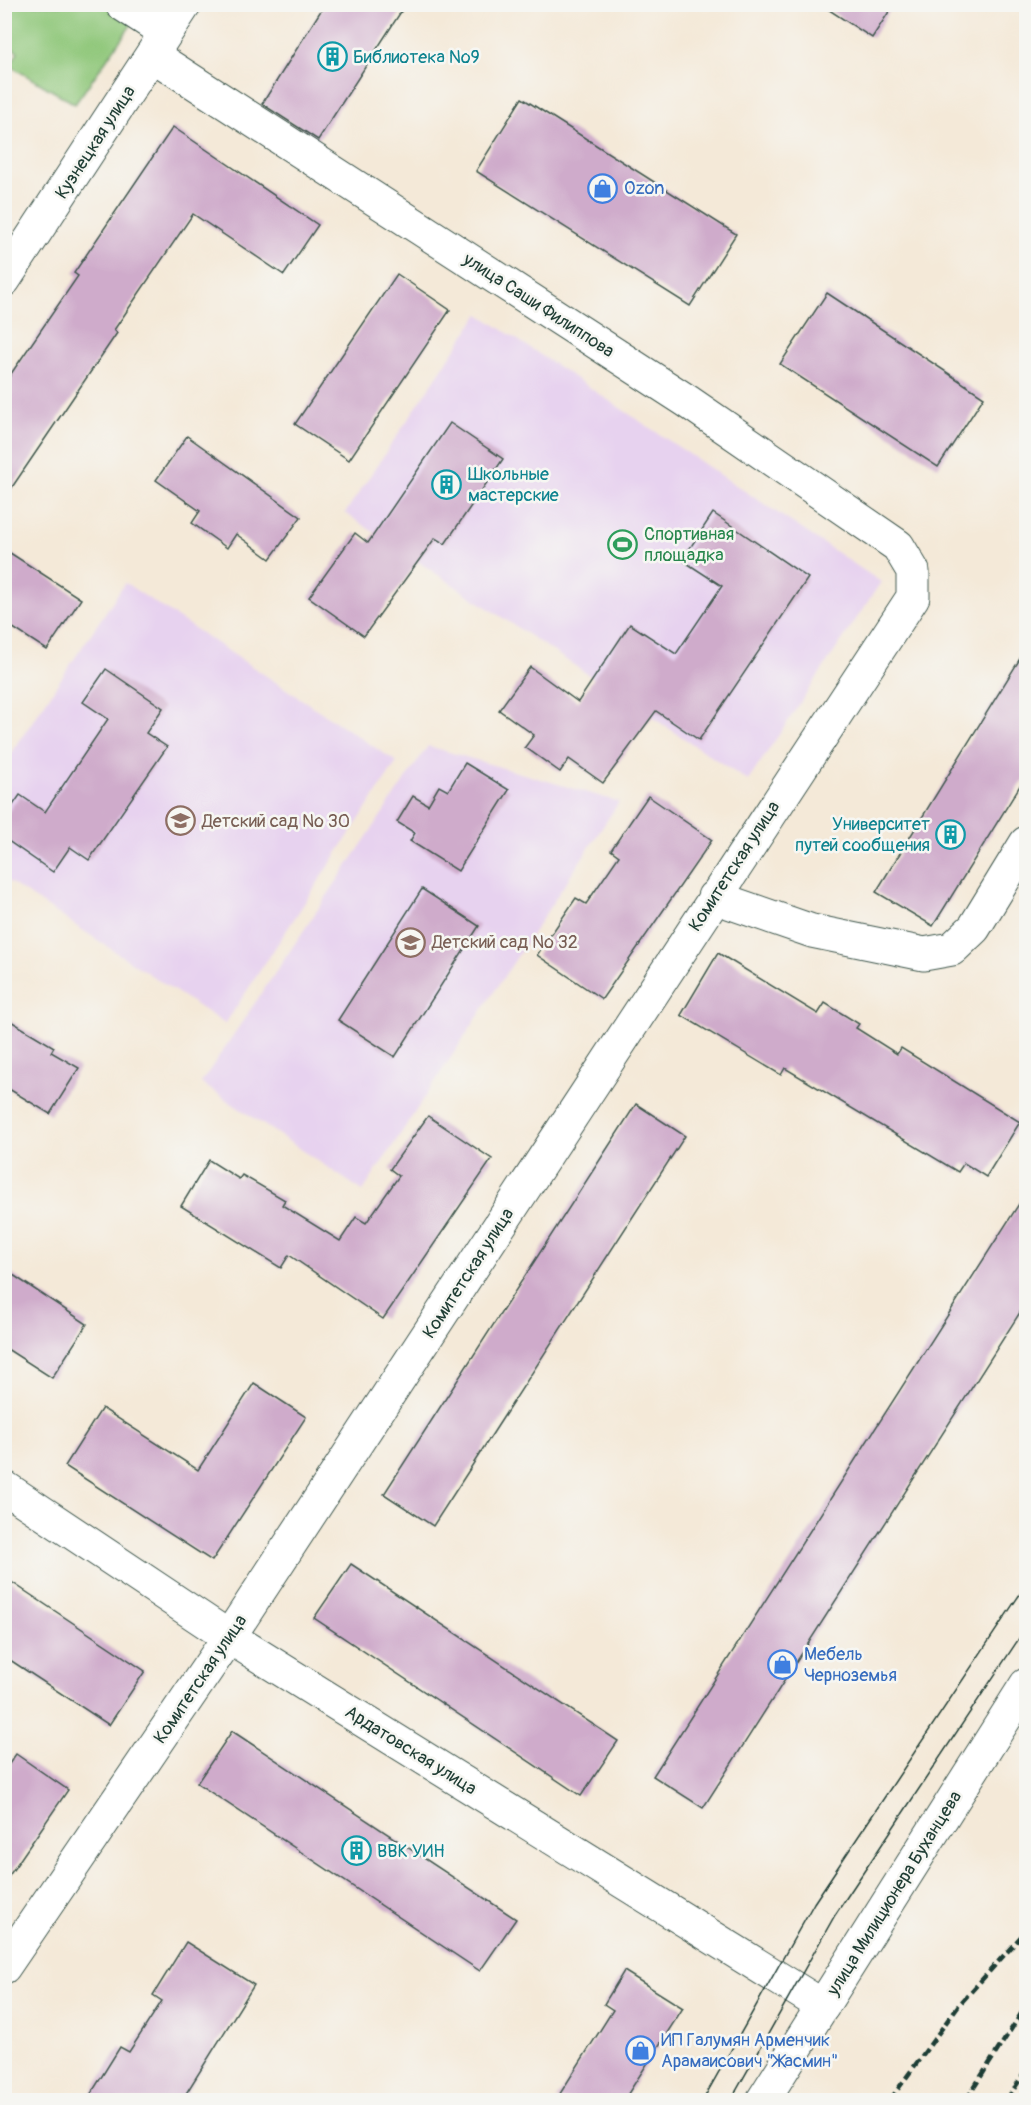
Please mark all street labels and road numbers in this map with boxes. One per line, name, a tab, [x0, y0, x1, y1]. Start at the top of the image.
street label: Кузнецкая улица	[50, 81, 141, 203]
street label: улица Саши Филиппова	[458, 247, 619, 363]
street label: Комитетская улица	[684, 797, 785, 936]
street label: Комитетская улица	[418, 1204, 519, 1343]
street label: Комитетская улица	[149, 1610, 252, 1748]
street label: Ардатовская улица	[341, 1701, 481, 1800]
street label: улица Милиционера Буханцева	[821, 1787, 967, 2001]

